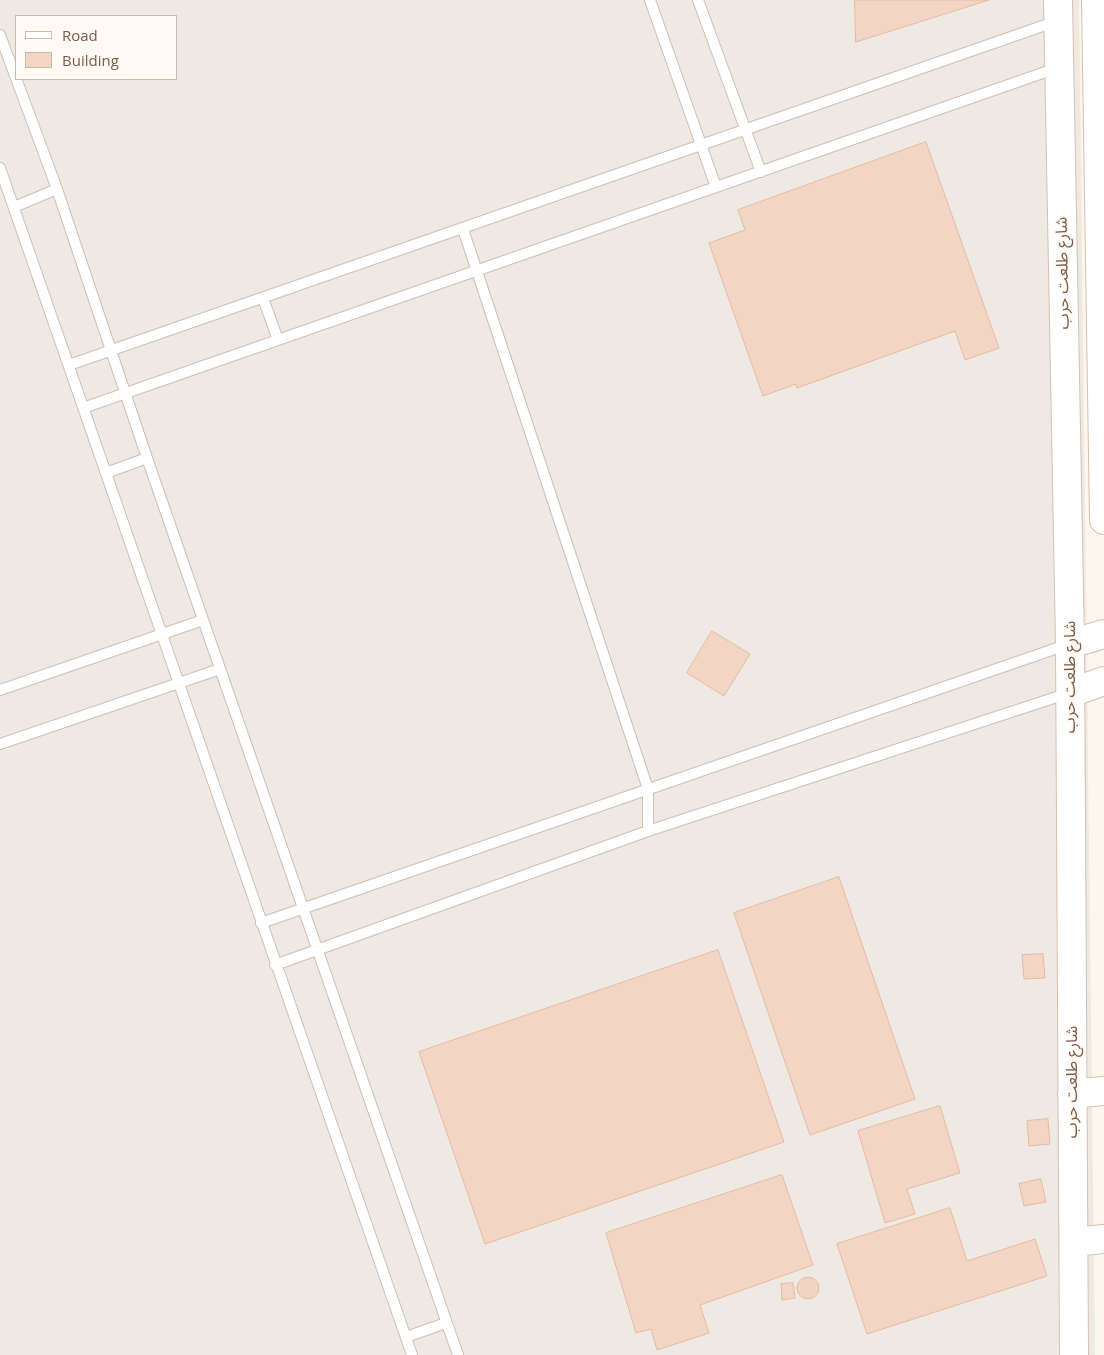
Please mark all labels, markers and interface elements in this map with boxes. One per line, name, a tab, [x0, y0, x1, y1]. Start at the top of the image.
legend	[15, 15, 178, 80]
text: Road	[62, 25, 98, 45]
text: Building	[62, 50, 119, 70]
street label: شارع طلعت حرب	[1052, 217, 1074, 329]
street label: شارع طلعت حرب	[1060, 621, 1080, 733]
street label: شارع طلعت حرب	[1062, 1026, 1082, 1138]

